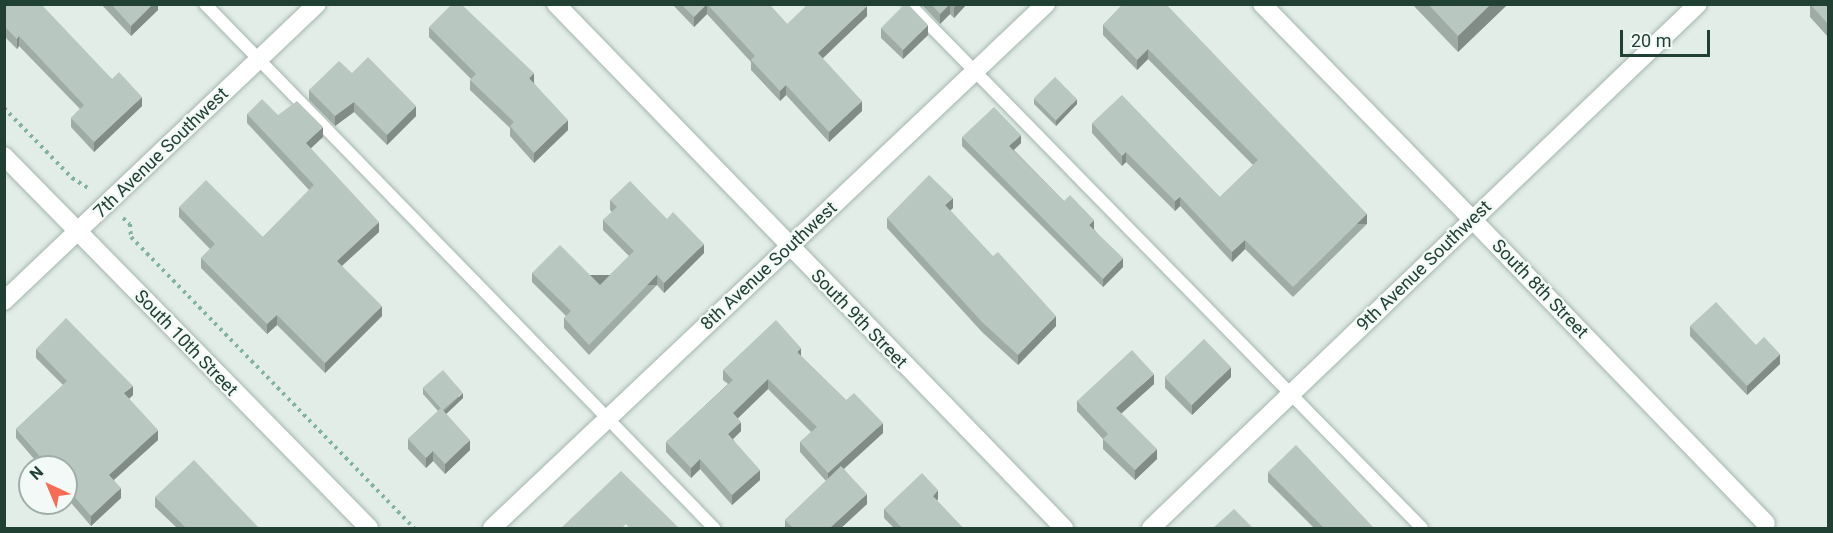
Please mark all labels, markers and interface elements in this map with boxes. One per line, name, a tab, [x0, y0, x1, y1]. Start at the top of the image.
scale bar	[1623, 18, 1713, 56]
text: 20 m	[1631, 30, 1671, 51]
street label: 7th Avenue Southwest	[89, 83, 233, 223]
street label: 9th Avenue Southwest	[1352, 196, 1496, 336]
street label: 8th Avenue Southwest	[696, 197, 842, 335]
street label: South 8th Street	[1487, 235, 1593, 343]
street label: South 9th Street	[806, 265, 912, 373]
street label: South 10th Street	[130, 285, 242, 401]
north arrow	[18, 455, 78, 515]
text: N	[26, 462, 47, 484]

